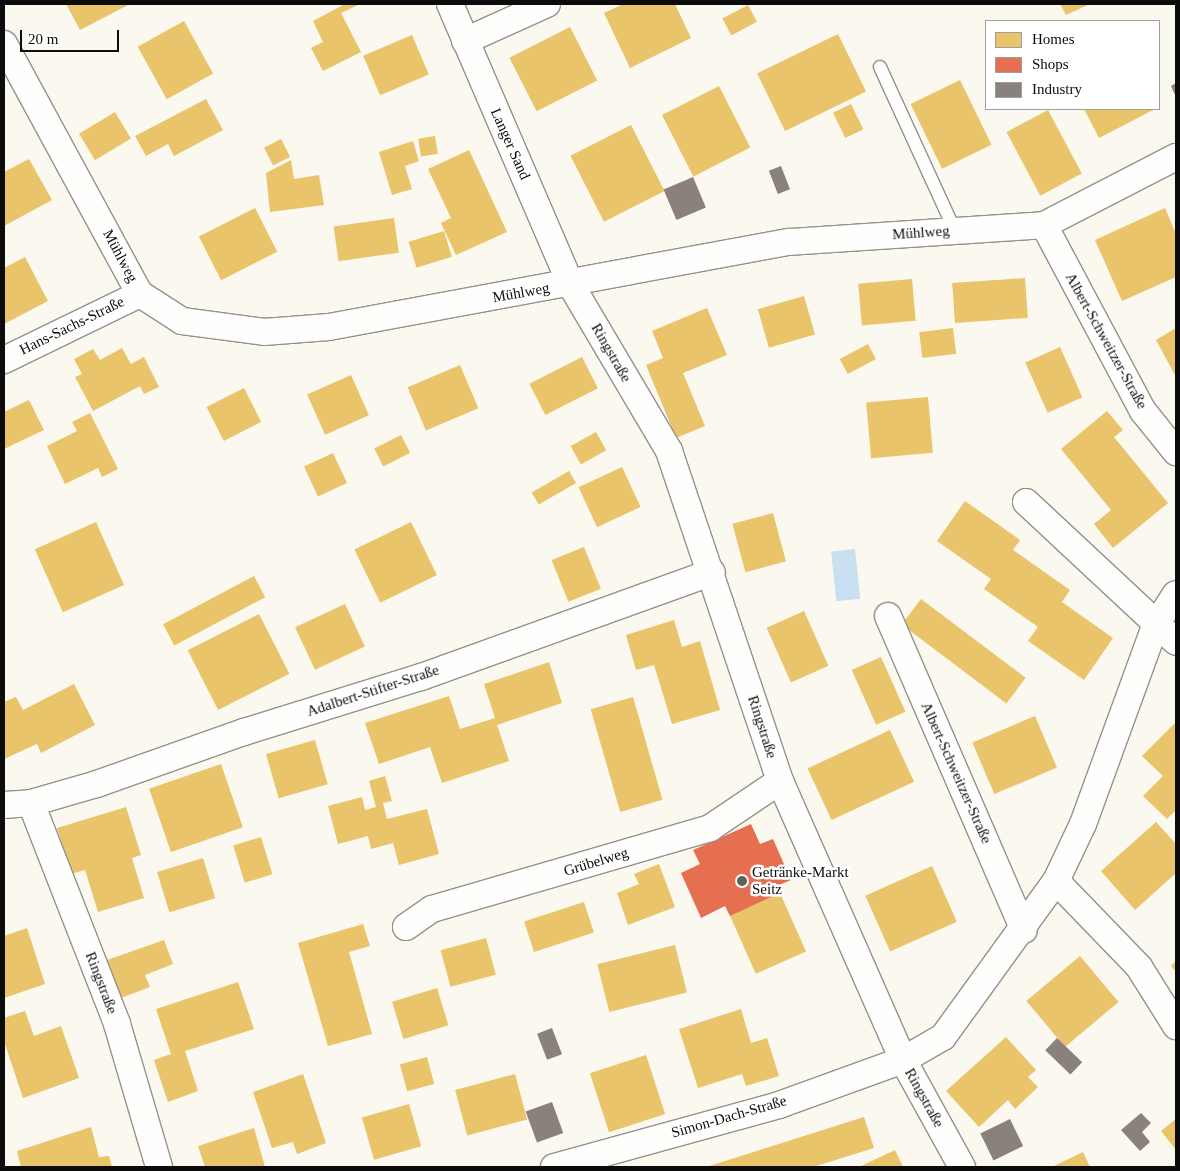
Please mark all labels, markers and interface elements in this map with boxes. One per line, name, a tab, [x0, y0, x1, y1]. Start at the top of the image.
scale bar	[22, 20, 121, 52]
legend	[985, 20, 1160, 110]
text: 20 m	[28, 31, 58, 47]
text: Homes	[1032, 31, 1075, 47]
text: Shops	[1032, 56, 1069, 72]
text: Industry	[1032, 81, 1082, 97]
street label: Langer Sand	[486, 106, 534, 182]
street label: Mühlweg	[892, 222, 950, 244]
street label: Mühlweg	[99, 226, 141, 286]
street label: Albert-Schweitzer-Straße	[1061, 270, 1151, 412]
street label: Mühlweg	[491, 279, 551, 307]
street label: Hans-Sachs-Straße	[17, 293, 127, 359]
street label: Ringstraße	[587, 320, 635, 386]
street label: Adalbert-Stifter-Straße	[305, 661, 441, 721]
street label: Ringstraße	[743, 693, 781, 761]
street label: Albert-Schweitzer-Straße	[917, 699, 995, 847]
street label: Grübelweg	[562, 844, 630, 880]
place label: Getränke-Markt Seitz	[752, 863, 849, 898]
marker: Getränke-Markt Seitz	[736, 875, 748, 887]
street label: Ringstraße	[81, 949, 121, 1017]
street label: Ringstraße	[900, 1065, 948, 1131]
street label: Simon-Dach-Straße	[669, 1092, 789, 1142]

